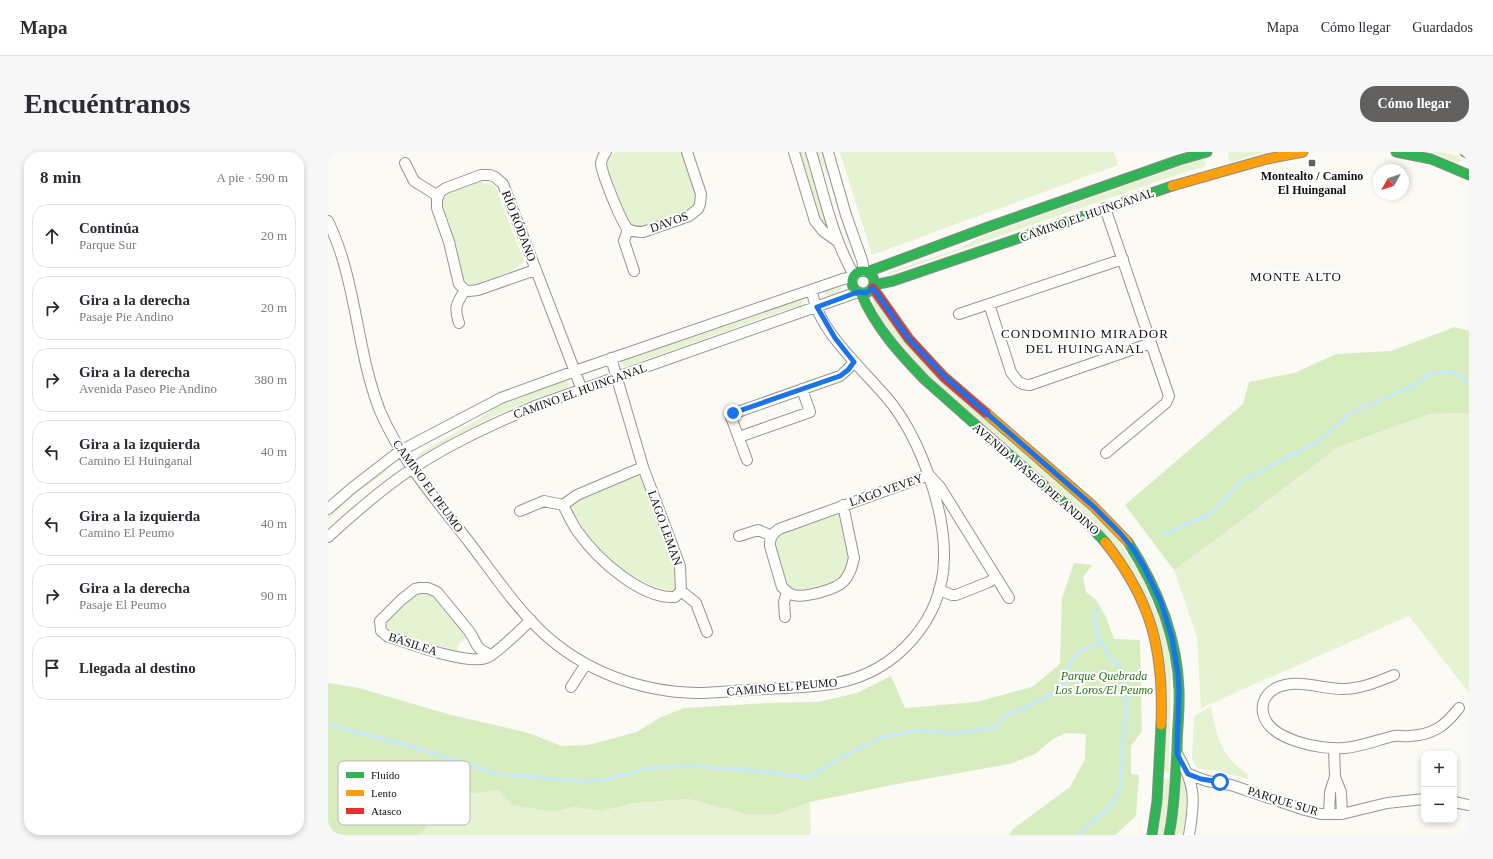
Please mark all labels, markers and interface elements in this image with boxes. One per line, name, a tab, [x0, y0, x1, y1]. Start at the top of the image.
text: Mapa	[20, 17, 68, 38]
text: Mapa	[1267, 20, 1299, 35]
text: Cómo llegar	[1321, 20, 1390, 35]
text: Guardados	[1412, 20, 1473, 35]
button: Cómo llegar	[1360, 86, 1469, 122]
text: Encuéntranos	[24, 88, 190, 119]
marker: Montealto / Camino El Huinganal	[1307, 158, 1317, 168]
north arrow	[1373, 164, 1409, 200]
text: 8 min	[40, 168, 81, 187]
place label: Montealto / Camino El Huinganal	[1261, 169, 1363, 197]
text: A pie · 590 m	[217, 170, 288, 185]
street label: CAMINO EL HUINGANAL	[1018, 185, 1156, 245]
street label: RÍO RÓDANO	[499, 188, 539, 264]
street label: DAVOS	[648, 209, 690, 235]
text: Continúa	[79, 220, 139, 236]
icon: ahead	[41, 225, 63, 247]
text: 20 m	[261, 228, 287, 243]
text: Parque Sur	[79, 237, 136, 252]
district label: MONTE ALTO	[1250, 269, 1342, 284]
text: Gira a la derecha	[79, 292, 190, 308]
icon: right	[41, 297, 63, 319]
text: 20 m	[261, 300, 287, 315]
text: Pasaje Pie Andino	[79, 309, 174, 324]
district label: CONDOMINIO MIRADOR DEL HUINGANAL	[1001, 326, 1169, 356]
street label: CAMINO EL HUINGANAL	[511, 360, 649, 422]
text: Gira a la derecha	[79, 364, 190, 380]
icon: right	[41, 369, 63, 391]
text: 380 m	[254, 372, 287, 387]
text: Avenida Paseo Pie Andino	[79, 381, 217, 396]
route end	[724, 404, 742, 422]
street label: AVENIDA PASEO PIE ANDINO	[970, 420, 1102, 538]
text: Gira a la izquierda	[79, 436, 200, 452]
street label: CAMINO EL PEUMO	[390, 437, 466, 535]
icon: left	[41, 441, 63, 463]
text: 40 m	[261, 444, 287, 459]
text: Camino El Huinganal	[79, 453, 192, 468]
street label: LAGO VEVEY	[847, 471, 925, 509]
street label: LAGO LEMAN	[645, 488, 685, 568]
text: Gira a la izquierda	[79, 508, 200, 524]
icon: left	[41, 513, 63, 535]
text: 40 m	[261, 516, 287, 531]
text: Camino El Peumo	[79, 525, 174, 540]
text: Gira a la derecha	[79, 580, 190, 596]
icon: right	[41, 585, 63, 607]
text: 90 m	[261, 588, 287, 603]
text: Pasaje El Peumo	[79, 597, 166, 612]
street label: BASILEA	[387, 630, 440, 659]
icon: arrive	[41, 657, 63, 679]
text: Llegada al destino	[79, 660, 196, 676]
park label: Parque Quebrada Los Loros/El Peumo	[1054, 669, 1153, 697]
street label: CAMINO EL PEUMO	[726, 675, 838, 699]
map controls	[1421, 751, 1457, 823]
button: +	[1421, 751, 1457, 787]
legend	[338, 761, 470, 825]
text: Fluido	[371, 769, 400, 781]
route start	[1211, 773, 1229, 791]
street label: PARQUE SUR	[1246, 784, 1320, 818]
text: Lento	[371, 787, 397, 799]
button: −	[1421, 787, 1457, 823]
text: Atasco	[371, 805, 402, 817]

